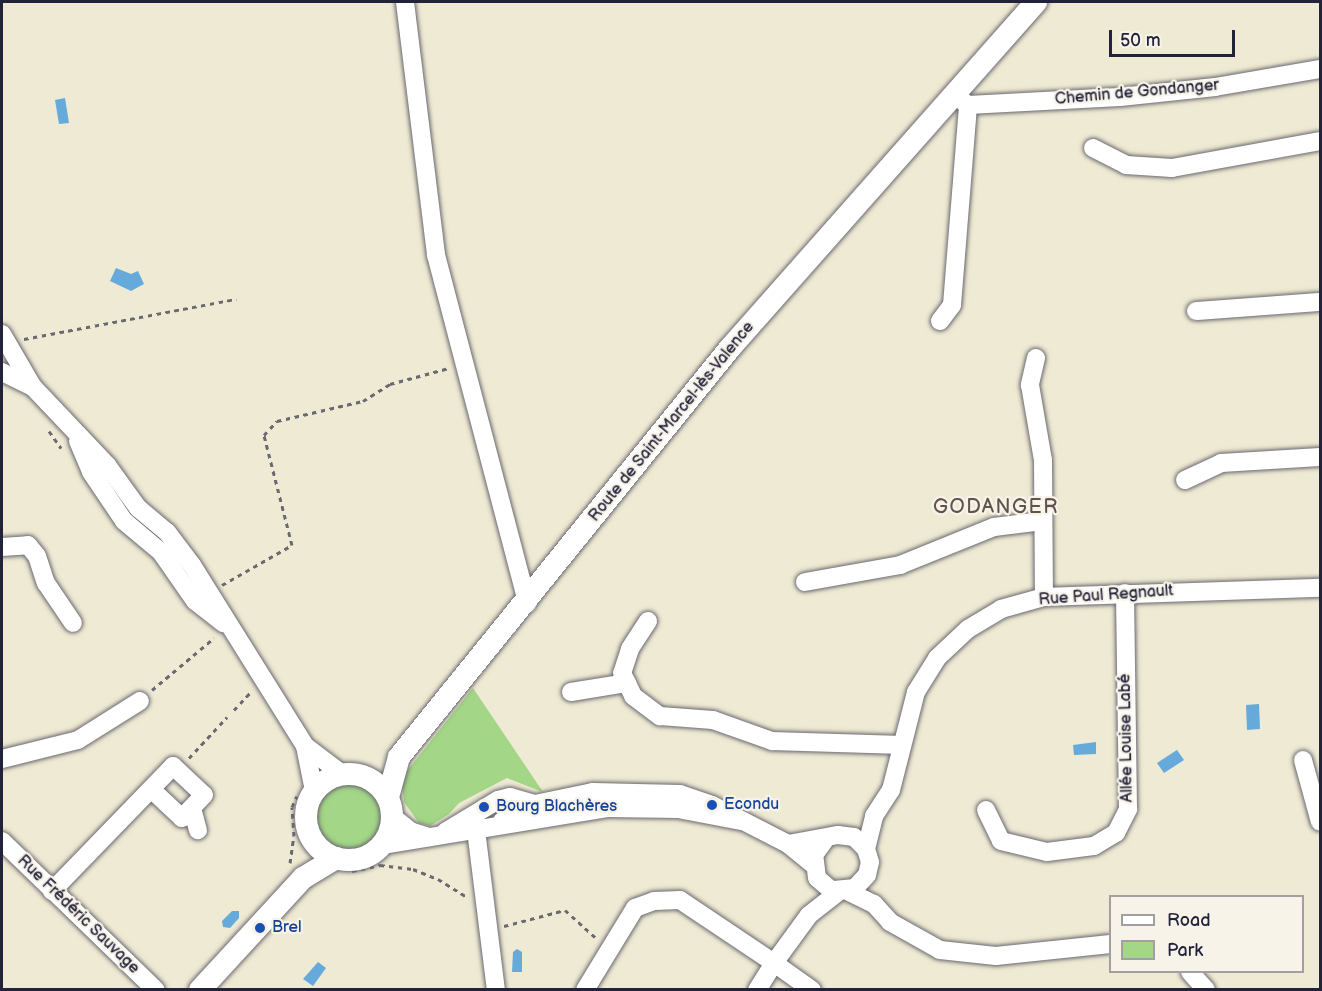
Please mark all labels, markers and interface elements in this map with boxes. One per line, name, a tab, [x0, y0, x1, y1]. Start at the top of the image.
scale bar	[1112, 18, 1238, 56]
text: 50 m	[1120, 30, 1161, 51]
street label: Chemin de Gondanger	[1054, 76, 1220, 110]
street label: Route de Saint-Marcel-lès-Valence	[585, 318, 759, 526]
district label: GODANGER	[933, 495, 1059, 519]
street label: Rue Paul Regnault	[1038, 582, 1174, 610]
street label: Allée Louise Labé	[1116, 673, 1138, 803]
place label: Econdu	[724, 795, 779, 815]
place label: Bourg Blachères	[496, 797, 617, 817]
marker: Econdu	[705, 798, 719, 812]
marker: Bourg Blachères	[477, 800, 491, 814]
street label: Rue Frédéric Sauvage	[13, 852, 143, 978]
legend	[1109, 895, 1304, 973]
text: Road	[1167, 910, 1211, 931]
place label: Brel	[272, 918, 301, 938]
marker: Brel	[253, 921, 267, 935]
text: Park	[1167, 940, 1203, 961]

